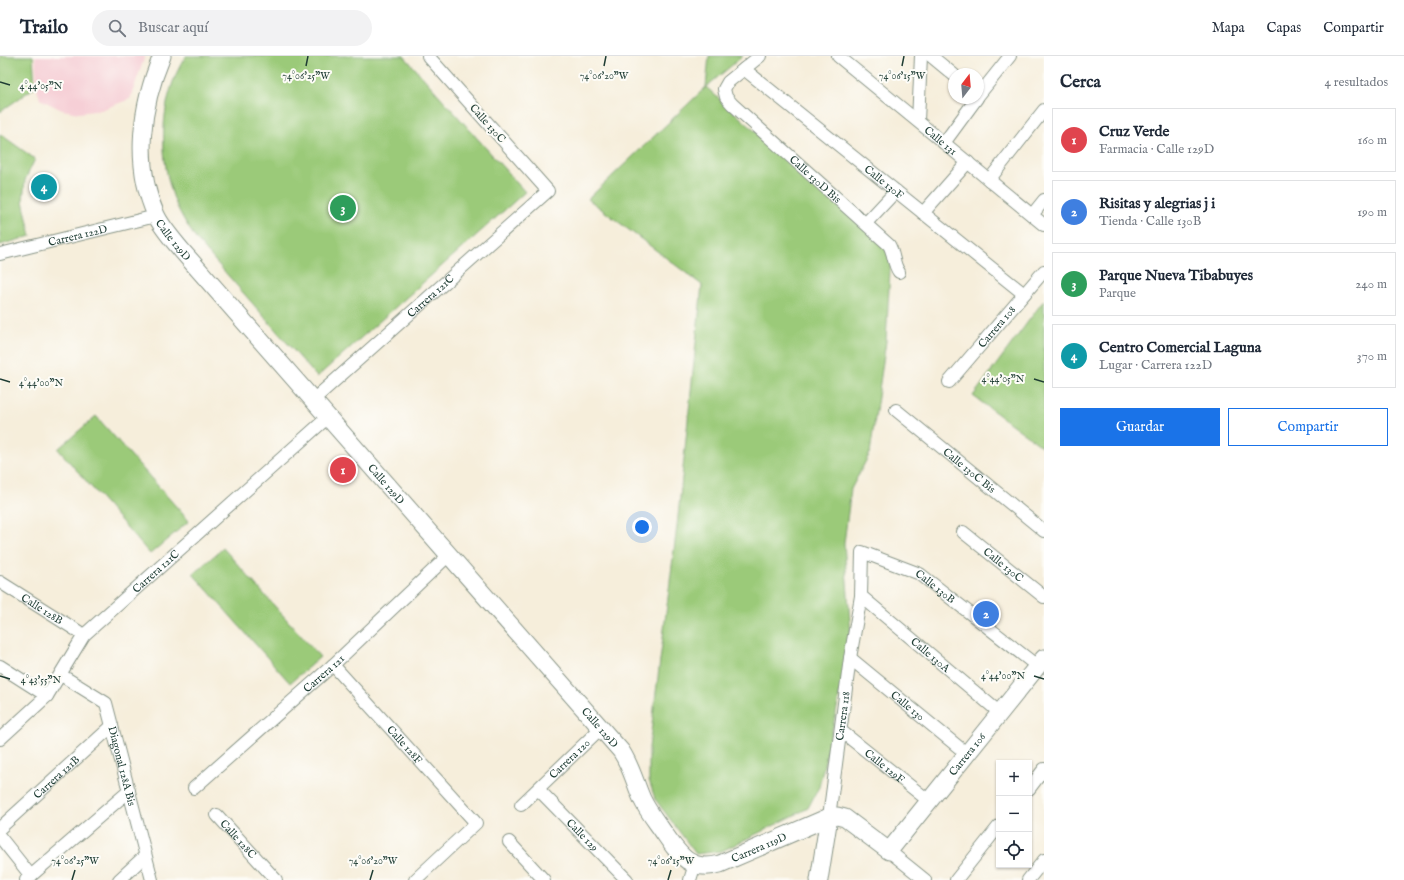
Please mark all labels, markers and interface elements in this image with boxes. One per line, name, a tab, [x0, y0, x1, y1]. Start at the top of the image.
search box	[92, 10, 372, 46]
text: Trailo	[20, 16, 68, 40]
icon: search	[106, 17, 128, 39]
text: Buscar aquí	[138, 18, 208, 37]
text: Mapa	[1212, 19, 1245, 37]
text: Capas	[1267, 19, 1301, 37]
text: Compartir	[1323, 19, 1384, 37]
north arrow	[948, 68, 984, 104]
text: 74°06'25"W	[282, 70, 330, 83]
text: 74°06'20"W	[580, 70, 629, 83]
text: 74°06'15"W	[879, 70, 926, 83]
text: Cerca	[1060, 72, 1101, 93]
text: 4 resultados	[1325, 74, 1388, 91]
text: 4°44'05"N	[20, 80, 63, 93]
street label: Calle 130C	[466, 101, 508, 146]
text: Cruz Verde	[1099, 122, 1170, 141]
street label: Calle 131	[921, 124, 959, 159]
text: 1	[1072, 132, 1076, 149]
text: 160 m	[1357, 132, 1387, 149]
text: Farmacia · Calle 129D	[1099, 141, 1214, 158]
street label: Calle 130D Bis	[786, 153, 844, 207]
street label: Calle 130F	[861, 162, 906, 203]
pin: 4	[31, 172, 57, 202]
pin: 3	[330, 193, 356, 223]
text: Risitas y alegrias j i	[1099, 194, 1215, 213]
text: 2	[1071, 204, 1077, 221]
text: 190 m	[1357, 204, 1387, 221]
text: Tienda · Calle 130B	[1099, 213, 1201, 230]
street label: Calle 129D	[152, 217, 194, 264]
street label: Carrera 122D	[47, 222, 109, 250]
text: Parque Nueva Tibabuyes	[1099, 266, 1253, 285]
street label: Carrera 121C	[405, 272, 458, 321]
text: 3	[1072, 276, 1076, 293]
text: 240 m	[1355, 276, 1387, 293]
text: Parque	[1099, 285, 1136, 302]
street label: Carrera 108	[975, 303, 1019, 351]
text: Centro Comercial Laguna	[1099, 338, 1261, 357]
text: 4	[1071, 348, 1077, 365]
text: 370 m	[1357, 348, 1387, 365]
text: Lugar · Carrera 122D	[1099, 357, 1212, 374]
text: 4°44'05"N	[982, 373, 1025, 386]
text: 4°44'00"N	[19, 377, 63, 390]
button: Guardar	[1060, 408, 1220, 446]
button: Compartir	[1228, 408, 1388, 446]
street label: Calle 130C Bis	[940, 445, 998, 497]
pin: 1	[330, 455, 356, 485]
street label: Calle 129D	[364, 461, 407, 508]
your location	[632, 517, 652, 537]
street label: Calle 130C	[980, 545, 1026, 586]
street label: Carrera 121C	[130, 547, 183, 596]
street label: Calle 130B	[912, 567, 958, 607]
street label: Calle 128B	[18, 591, 65, 628]
pin: 2	[973, 599, 999, 629]
street label: Calle 130A	[907, 635, 953, 676]
street label: Carrera 121	[301, 652, 348, 696]
text: 4°44'00"N	[981, 670, 1025, 683]
text: 4°43'55"N	[21, 674, 62, 687]
street label: Calle 130	[888, 688, 927, 724]
street label: Carrera 118	[833, 691, 854, 741]
street label: Calle 129D	[578, 705, 621, 751]
street label: Calle 128F	[383, 723, 425, 767]
street label: Diagonal 128A Bis	[104, 725, 139, 808]
street label: Carrera 106	[946, 730, 989, 779]
street label: Carrera 120	[546, 736, 593, 782]
street label: Calle 129F	[861, 746, 907, 787]
street label: Carrera 121B	[31, 753, 83, 802]
map controls	[996, 760, 1032, 868]
button: +	[996, 760, 1032, 796]
button: −	[996, 796, 1032, 832]
street label: Calle 129	[563, 816, 601, 855]
street label: Calle 128C	[217, 817, 259, 862]
street label: Carrera 119D	[729, 830, 789, 866]
button: locate	[996, 832, 1032, 868]
text: 74°06'25"W	[51, 855, 99, 868]
text: 74°06'20"W	[349, 855, 398, 868]
text: 74°06'15"W	[648, 855, 695, 868]

